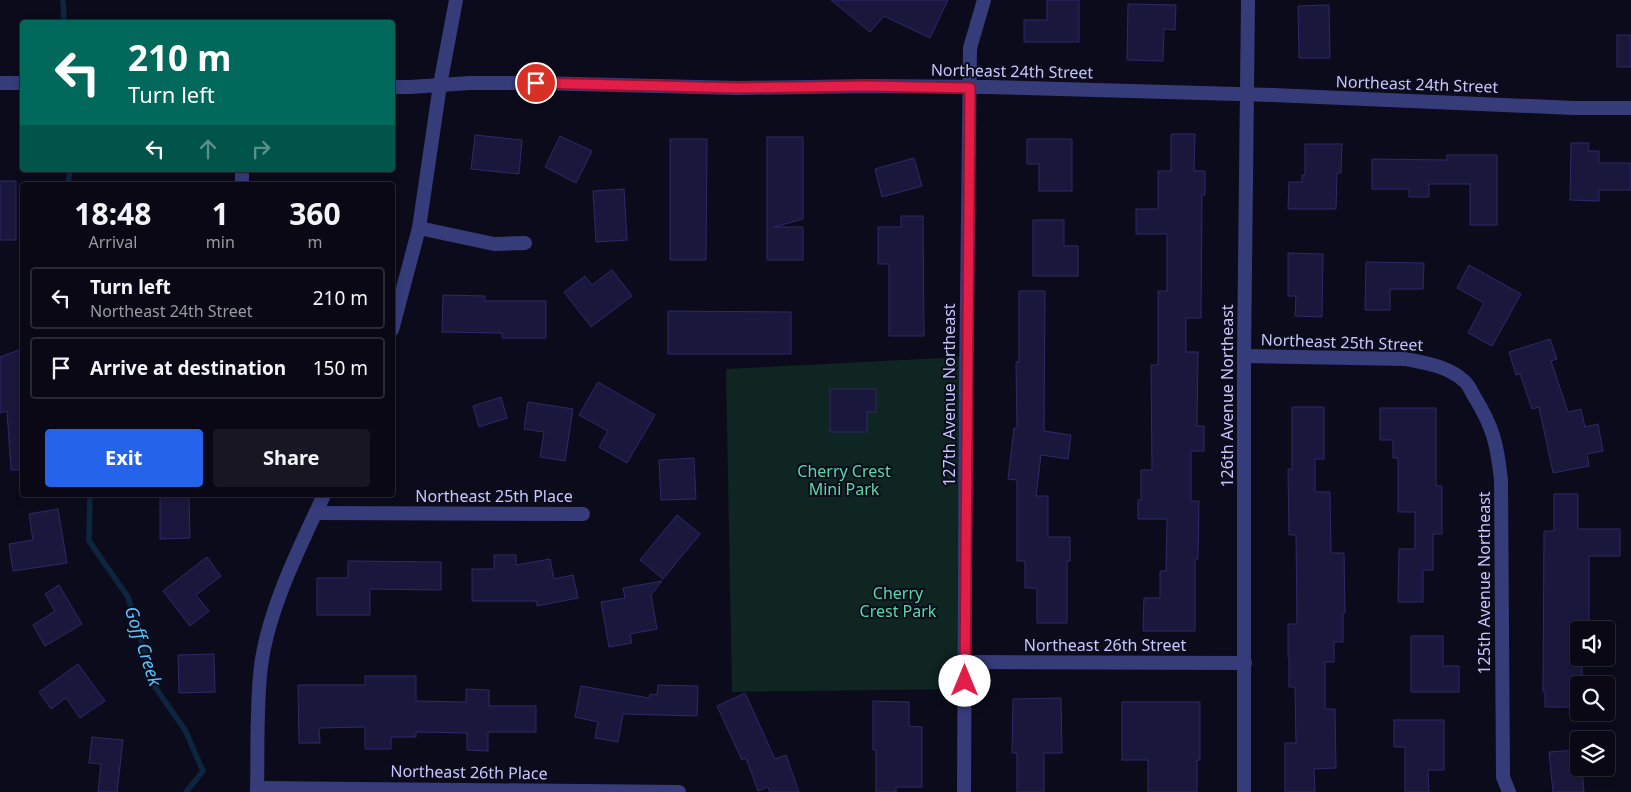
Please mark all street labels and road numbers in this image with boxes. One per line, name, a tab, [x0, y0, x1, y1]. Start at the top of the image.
street label: Northeast 24th Street	[931, 59, 1094, 83]
street label: Northeast 24th Street	[1335, 70, 1499, 98]
street label: 127th Avenue Northeast	[938, 303, 960, 487]
street label: 126th Avenue Northeast	[1216, 304, 1238, 488]
street label: Northeast 25th Street	[1260, 328, 1424, 356]
street label: Northeast 25th Place	[415, 485, 573, 507]
street label: 125th Avenue Northeast	[1473, 491, 1495, 675]
street label: Northeast 26th Street	[1024, 634, 1186, 656]
street label: Northeast 26th Place	[390, 760, 548, 784]

